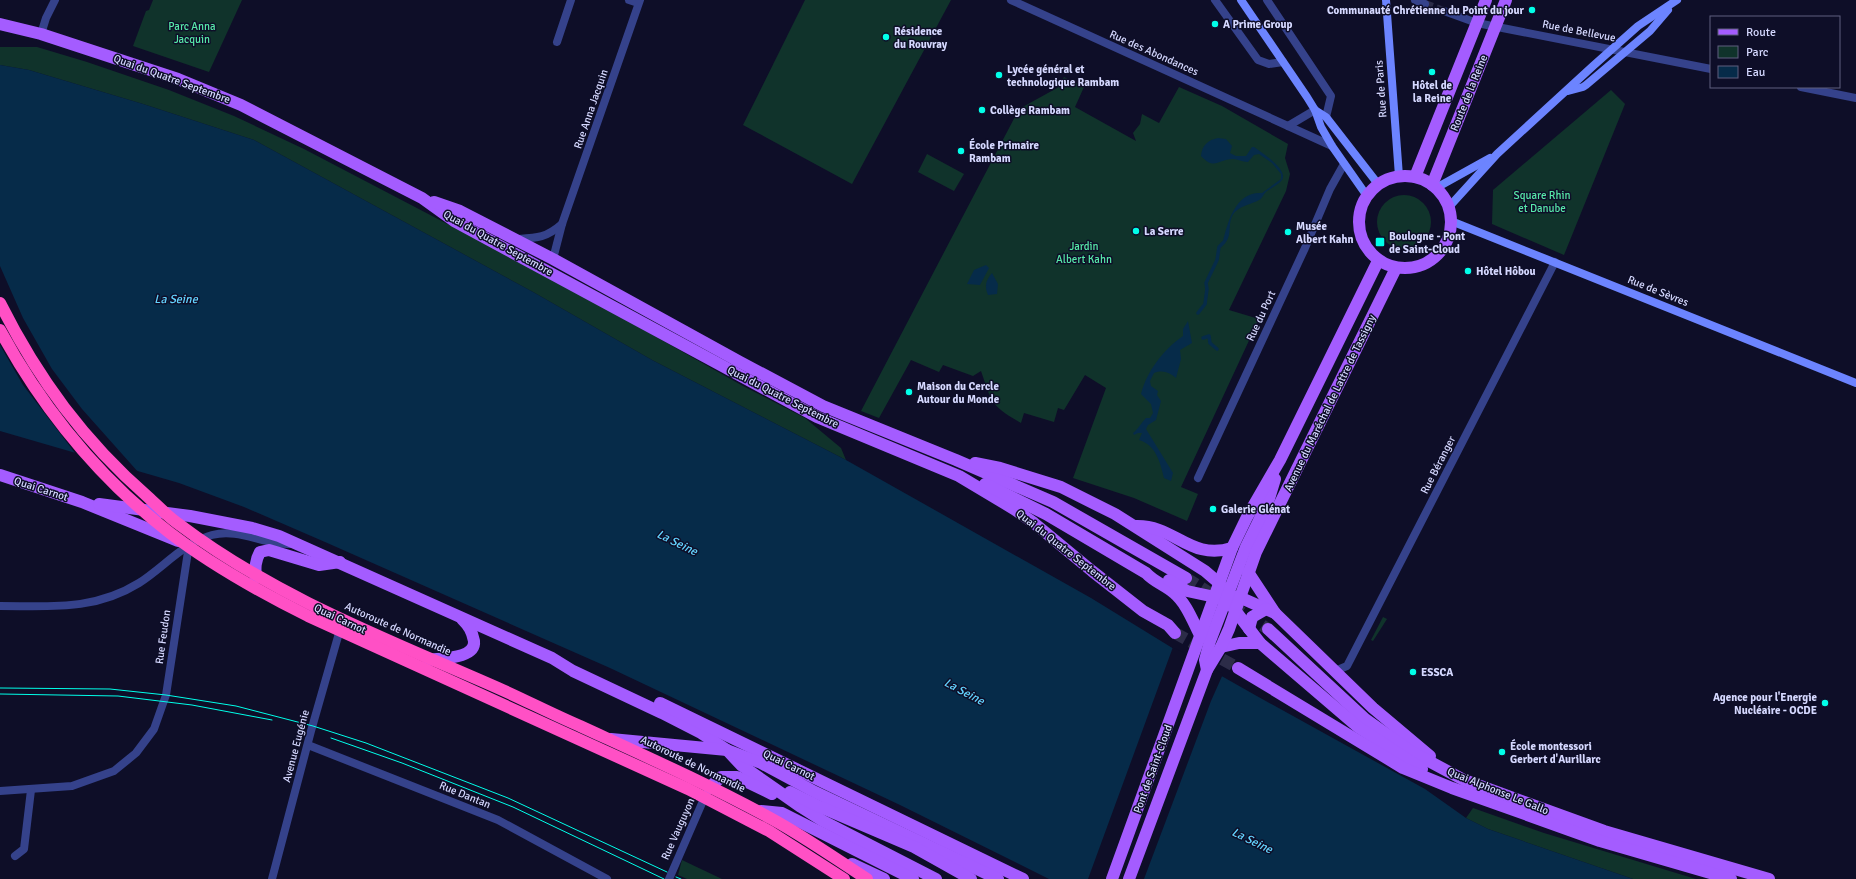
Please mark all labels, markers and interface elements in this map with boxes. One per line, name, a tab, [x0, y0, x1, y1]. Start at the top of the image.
place label: Communauté Chrétienne du Point du jour	[1327, 4, 1525, 17]
marker: Communauté Chrétienne du Point du jour	[1527, 5, 1537, 15]
legend	[1710, 16, 1840, 88]
place label: A Prime Group	[1223, 18, 1293, 31]
street label: Rue de Bellevue	[1541, 18, 1617, 44]
marker: A Prime Group	[1210, 19, 1220, 29]
park label: Parc Anna Jacquin	[168, 20, 216, 46]
place label: Résidence du Rouvray	[894, 25, 948, 51]
text: Route	[1746, 25, 1776, 40]
street label: Rue des Abondances	[1108, 28, 1201, 79]
marker: Résidence du Rouvray	[881, 32, 891, 42]
text: Parc	[1746, 45, 1769, 60]
street label: Quai du Quatre Septembre	[112, 52, 232, 106]
street label: Route de la Reine	[1448, 53, 1490, 133]
street label: Rue de Paris	[1372, 60, 1389, 118]
place label: Lycée général et technologique Rambam	[1006, 63, 1119, 89]
text: Eau	[1746, 65, 1765, 80]
marker: Hôtel de la Reine	[1427, 67, 1437, 77]
street label: Rue Anna Jacquin	[571, 68, 611, 150]
marker: Lycée général et technologique Rambam	[994, 70, 1004, 80]
place label: Hôtel de la Reine	[1412, 79, 1453, 105]
place label: Collège Rambam	[990, 104, 1070, 117]
marker: Collège Rambam	[977, 105, 987, 115]
place label: École Primaire Rambam	[969, 138, 1040, 165]
marker: École Primaire Rambam	[956, 146, 966, 156]
park label: Square Rhin et Danube	[1514, 189, 1570, 215]
street label: Quai du Quatre Septembre	[441, 207, 555, 279]
place label: Musée Albert Kahn	[1296, 220, 1353, 246]
place label: La Serre	[1144, 225, 1184, 238]
marker: La Serre	[1131, 226, 1141, 236]
marker: Musée Albert Kahn	[1283, 227, 1293, 237]
place label: Boulogne - Pont de Saint-Cloud	[1389, 230, 1465, 256]
marker: Boulogne - Pont de Saint-Cloud	[1374, 236, 1386, 248]
park label: Jardin Albert Kahn	[1056, 240, 1112, 266]
place label: Hôtel Hôbou	[1476, 265, 1536, 278]
marker: Hôtel Hôbou	[1463, 266, 1473, 276]
street label: Rue de Sèvres	[1626, 273, 1691, 309]
street label: Rue du Port	[1244, 289, 1278, 343]
water label: La Seine	[154, 292, 199, 307]
street label: Avenue du Maréchal de Lattre de Tassigny	[1281, 312, 1379, 493]
street label: Quai du Quatre Septembre	[725, 363, 841, 431]
place label: Maison du Cercle Autour du Monde	[917, 380, 1000, 406]
marker: Maison du Cercle Autour du Monde	[904, 387, 914, 397]
street label: Rue Béranger	[1418, 434, 1458, 496]
street label: Quai Carnot	[12, 474, 70, 504]
place label: Galerie Glénat	[1221, 503, 1290, 516]
marker: Galerie Glénat	[1208, 504, 1218, 514]
street label: Quai du Quatre Septembre	[1013, 507, 1119, 593]
water label: La Seine	[654, 527, 701, 560]
street label: Autoroute de Normandie	[343, 600, 453, 658]
street label: Quai Carnot	[312, 601, 368, 637]
street label: Rue Feudon	[153, 609, 173, 665]
place label: ESSCA	[1421, 666, 1453, 679]
marker: ESSCA	[1408, 667, 1418, 677]
water label: La Seine	[941, 675, 988, 709]
place label: Agence pour l'Energie Nucléaire - OCDE	[1713, 691, 1818, 717]
marker: Agence pour l'Energie Nucléaire - OCDE	[1820, 698, 1830, 708]
street label: Avenue Eugénie	[280, 708, 312, 784]
street label: Pont de Saint-Cloud	[1131, 723, 1175, 815]
street label: Autoroute de Normandie	[638, 733, 748, 795]
place label: École montessori Gerbert d'Aurillarc	[1510, 739, 1601, 766]
street label: Quai Carnot	[761, 747, 817, 783]
marker: École montessori Gerbert d'Aurillarc	[1497, 747, 1507, 757]
street label: Quai Alphonse Le Gallo	[1445, 765, 1551, 817]
street label: Rue Dantan	[437, 779, 493, 811]
street label: Rue Vauguyon	[659, 796, 697, 862]
water label: La Seine	[1229, 825, 1276, 858]

